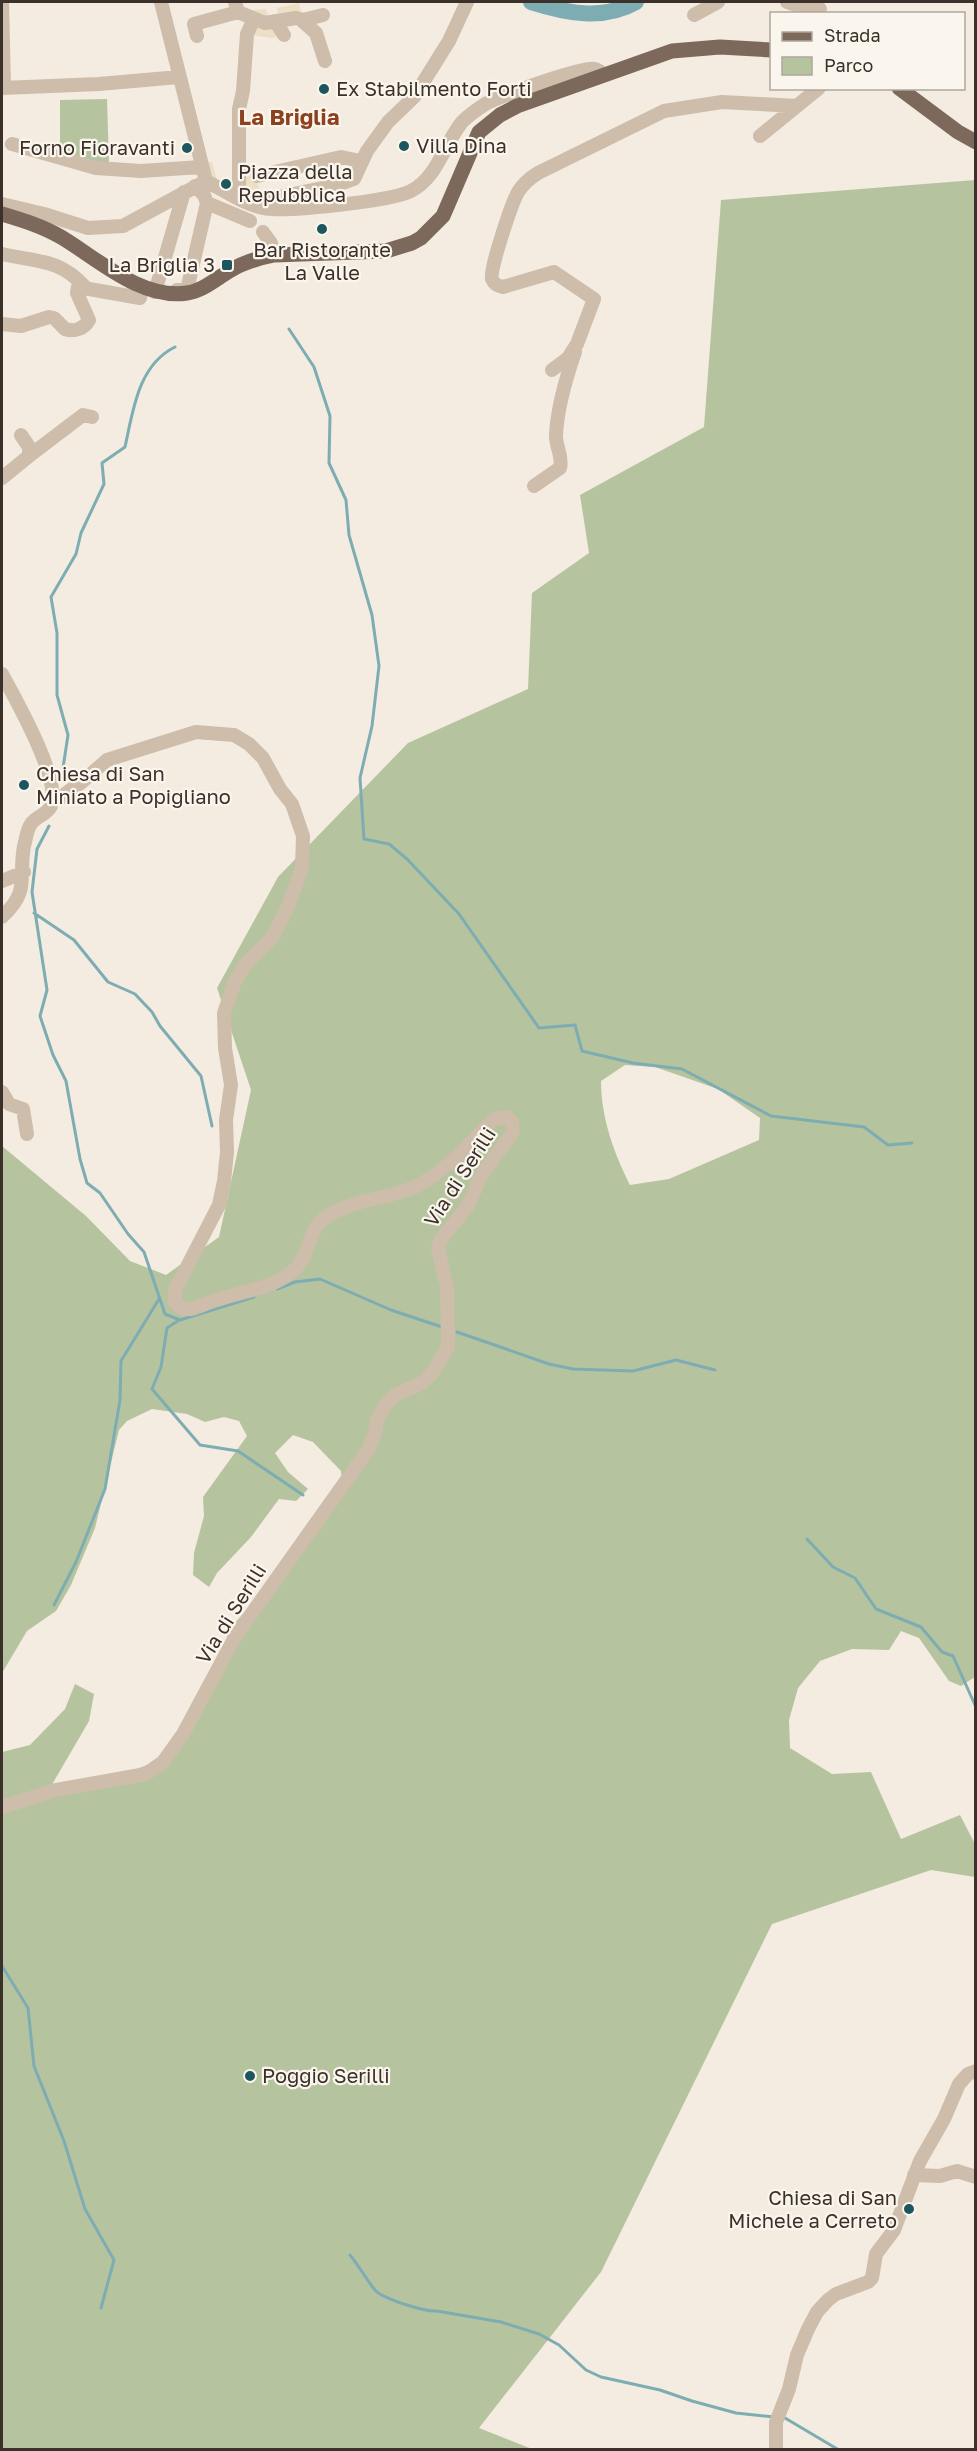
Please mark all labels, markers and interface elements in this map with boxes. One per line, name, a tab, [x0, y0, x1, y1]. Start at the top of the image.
legend	[770, 12, 965, 90]
text: Strada	[824, 24, 881, 46]
text: Parco	[824, 54, 873, 76]
place label: Ex Stabilmento Forti	[336, 76, 532, 100]
marker: Ex Stabilmento Forti	[317, 82, 331, 96]
district label: La Briglia	[239, 103, 339, 130]
place label: Villa Dina	[416, 133, 507, 157]
place label: Forno Fioravanti	[19, 135, 175, 159]
marker: Villa Dina	[397, 139, 411, 153]
marker: Forno Fioravanti	[180, 141, 194, 155]
place label: Piazza della Repubblica	[238, 159, 353, 206]
marker: Piazza della Repubblica	[219, 177, 233, 191]
marker: Bar Ristorante La Valle	[315, 222, 329, 236]
place label: Bar Ristorante La Valle	[253, 237, 391, 284]
place label: La Briglia 3	[108, 252, 215, 276]
marker: La Briglia 3	[220, 258, 234, 272]
place label: Chiesa di San Miniato a Popigliano	[36, 761, 231, 808]
marker: Chiesa di San Miniato a Popigliano	[17, 778, 31, 792]
street label: Via di Serilli	[418, 1122, 500, 1231]
street label: Via di Serilli	[190, 1559, 270, 1668]
place label: Poggio Serilli	[262, 2063, 390, 2087]
marker: Poggio Serilli	[243, 2069, 257, 2083]
place label: Chiesa di San Michele a Cerreto	[728, 2185, 897, 2232]
marker: Chiesa di San Michele a Cerreto	[902, 2202, 916, 2216]

